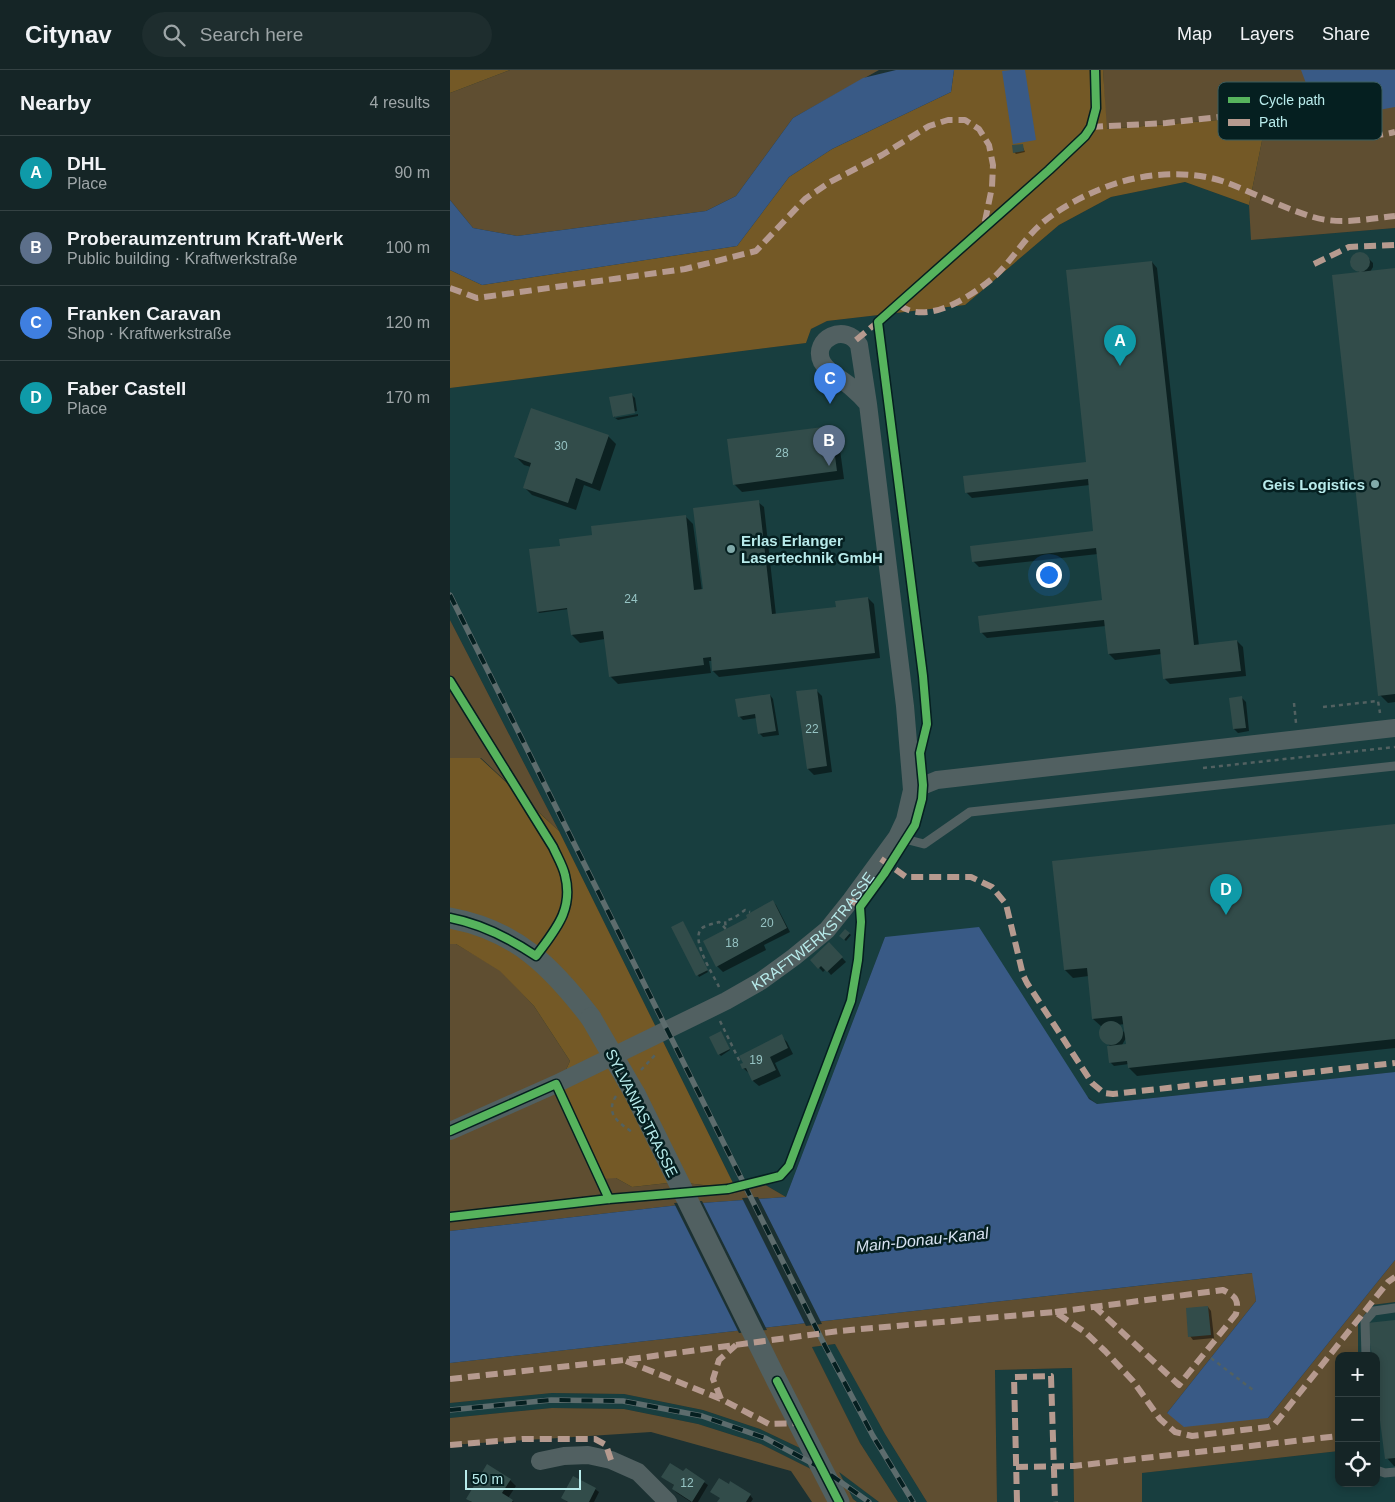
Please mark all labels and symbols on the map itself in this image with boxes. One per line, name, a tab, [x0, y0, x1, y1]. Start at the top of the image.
legend	[1218, 82, 1382, 140]
text: Cycle path	[1259, 92, 1325, 108]
text: Path	[1259, 114, 1288, 130]
pin: A	[1104, 325, 1136, 366]
pin: C	[814, 363, 846, 404]
pin: B	[813, 425, 845, 466]
house number: 30	[554, 439, 568, 453]
house number: 28	[775, 446, 789, 460]
place label: Geis Logistics	[1262, 476, 1365, 493]
marker: Geis Logistics	[1369, 478, 1381, 490]
place label: Erlas Erlanger Lasertechnik GmbH	[741, 532, 883, 566]
marker: Erlas Erlanger Lasertechnik GmbH	[725, 543, 737, 555]
your location	[1036, 562, 1062, 588]
house number: 24	[624, 592, 638, 606]
house number: 22	[805, 722, 819, 736]
street label: KRAFTWERKSTRASSE	[748, 868, 877, 993]
pin: D	[1210, 874, 1242, 915]
house number: 20	[760, 916, 774, 930]
house number: 18	[725, 936, 739, 950]
street label: SYLVANIASTRASSE	[602, 1046, 682, 1180]
house number: 19	[749, 1053, 763, 1067]
water label: Main-Donau-Kanal	[855, 1225, 990, 1255]
scale bar	[465, 1467, 581, 1490]
house number: 12	[680, 1476, 694, 1490]

